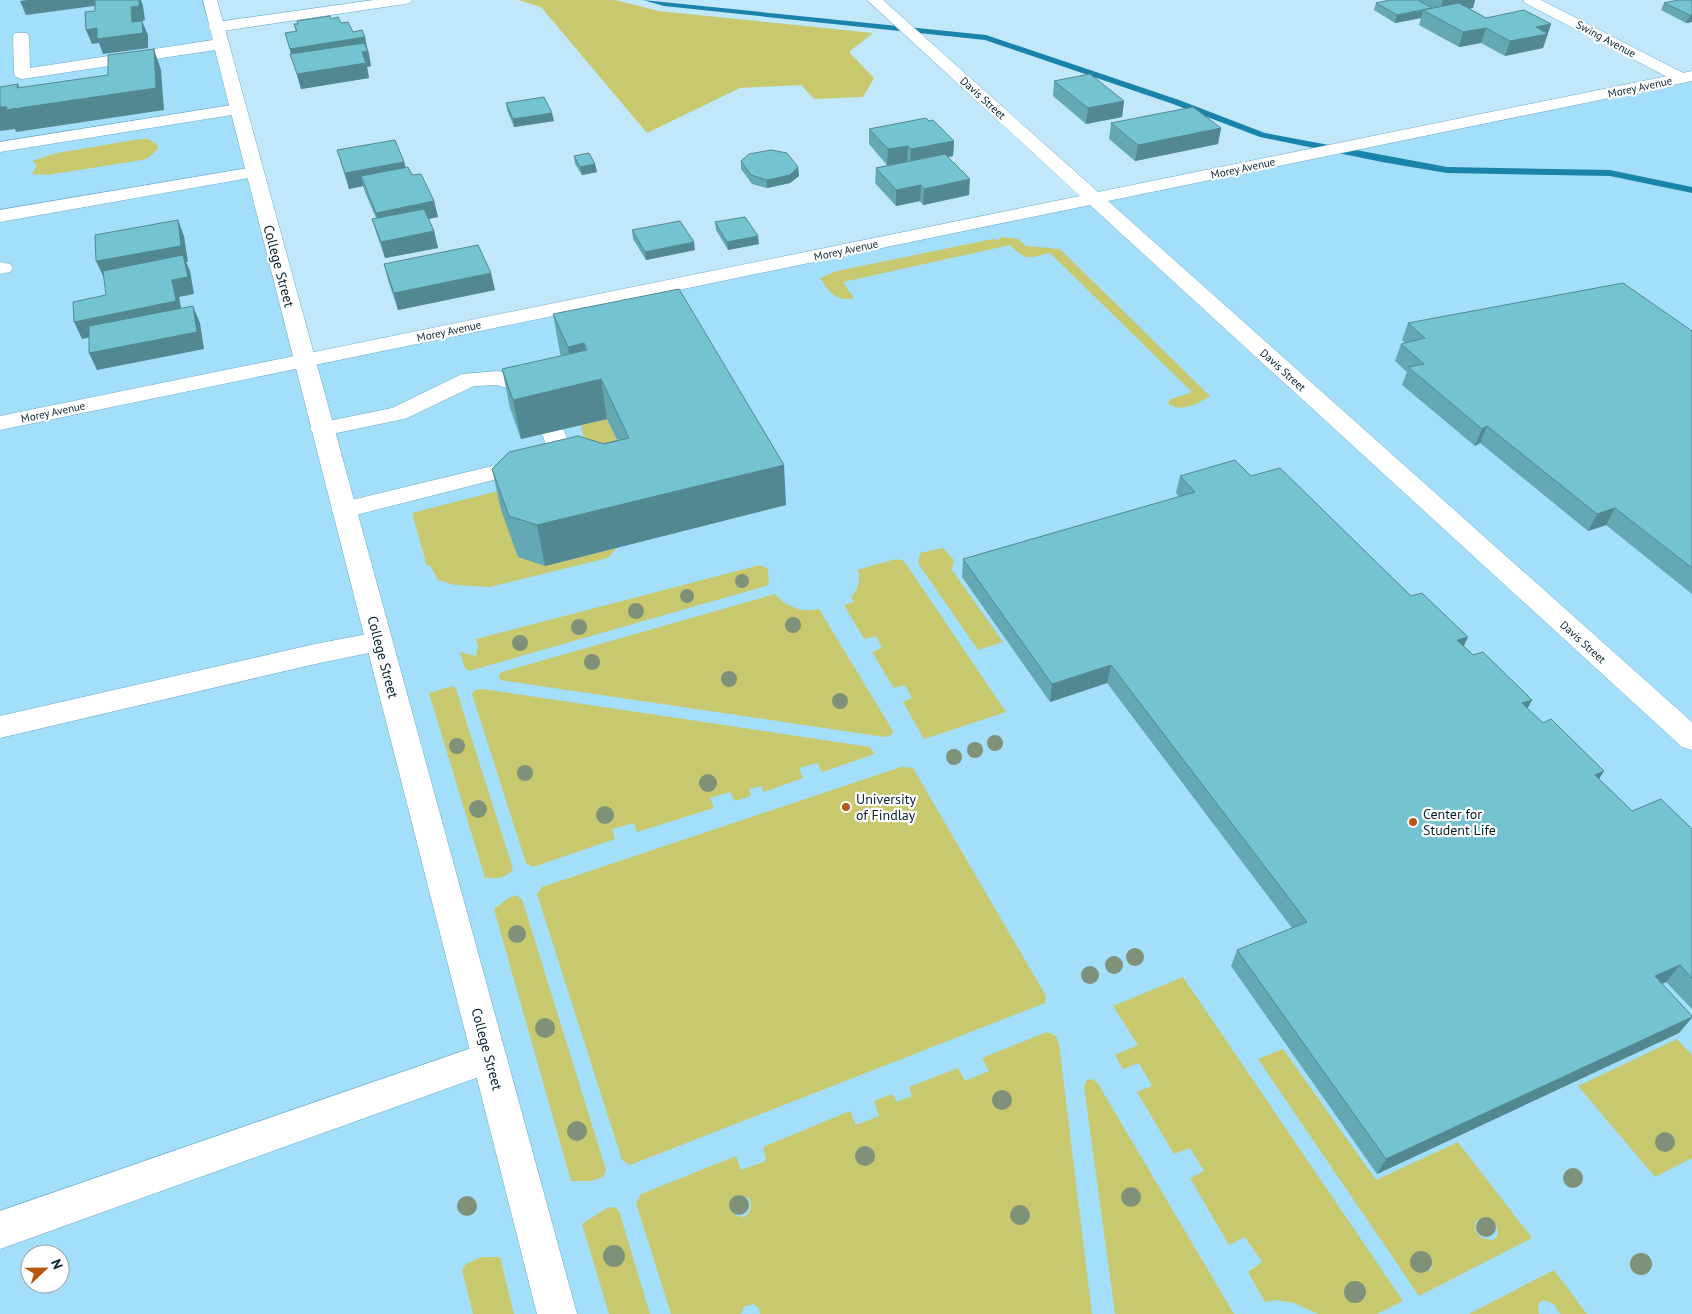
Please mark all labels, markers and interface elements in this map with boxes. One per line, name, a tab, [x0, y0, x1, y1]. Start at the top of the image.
street label: Swing Avenue	[1574, 17, 1639, 61]
street label: Morey Avenue	[1607, 73, 1674, 101]
street label: Davis Street	[957, 74, 1009, 122]
street label: Morey Avenue	[1210, 154, 1277, 182]
street label: College Street	[259, 223, 299, 309]
street label: Morey Avenue	[813, 236, 880, 264]
street label: Morey Avenue	[416, 317, 483, 345]
street label: Davis Street	[1257, 346, 1309, 394]
street label: Morey Avenue	[20, 398, 87, 426]
street label: College Street	[363, 614, 403, 700]
street label: Davis Street	[1557, 618, 1609, 666]
place label: University of Findlay	[856, 790, 916, 824]
marker: University of Findlay	[840, 801, 852, 813]
place label: Center for Student Life	[1423, 805, 1496, 839]
marker: Center for Student Life	[1407, 816, 1419, 828]
street label: College Street	[467, 1006, 507, 1092]
north arrow	[20, 1244, 70, 1294]
text: N	[47, 1256, 67, 1272]

